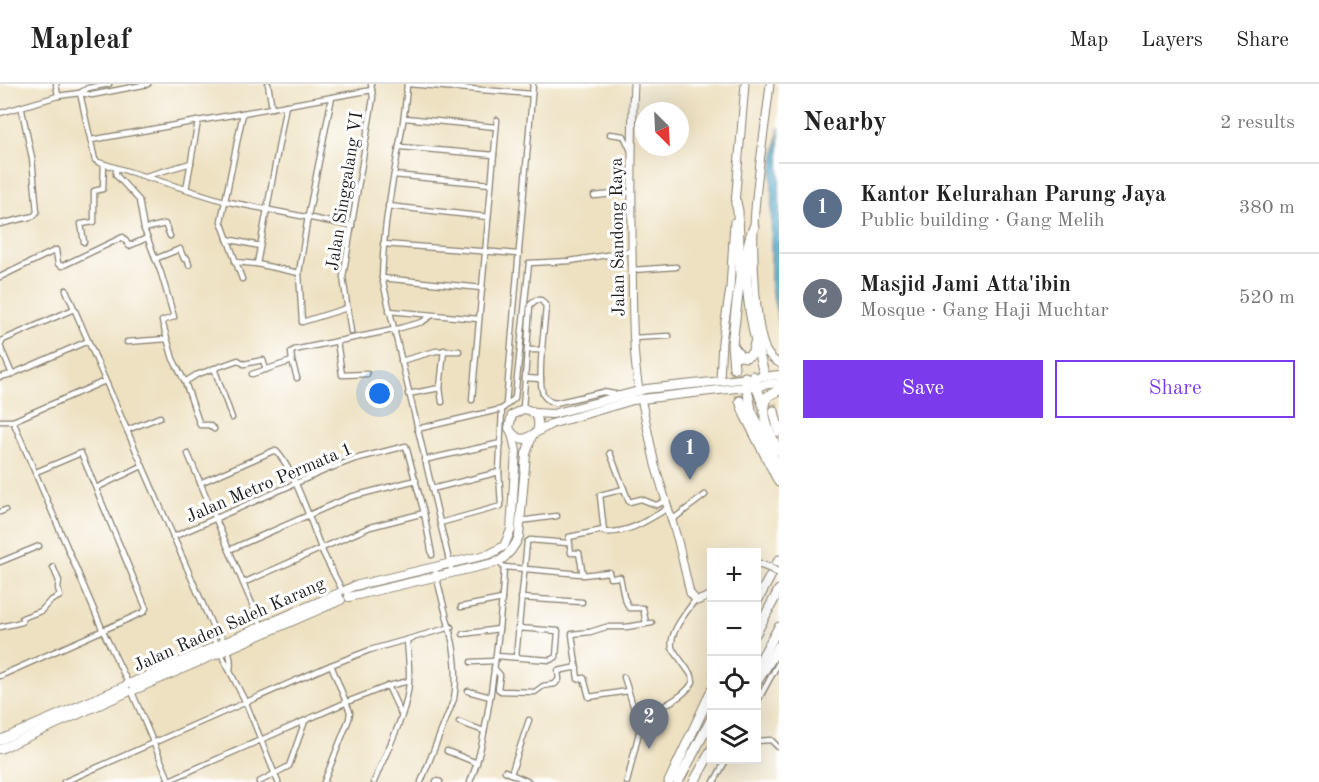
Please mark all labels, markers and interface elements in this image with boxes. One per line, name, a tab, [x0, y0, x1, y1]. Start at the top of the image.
text: Mapleaf	[30, 27, 130, 55]
text: Map	[1069, 30, 1108, 51]
text: Layers	[1141, 30, 1203, 51]
text: Share	[1236, 30, 1289, 51]
north arrow	[635, 102, 689, 156]
text: Nearby	[803, 110, 887, 136]
street label: Jalan Singgalang VI	[324, 111, 366, 272]
text: 2 results	[1220, 113, 1295, 133]
street label: Jalan Sandong Raya	[608, 157, 628, 317]
text: Kantor Kelurahan Parung Jaya	[860, 184, 1166, 206]
text: 1	[817, 198, 828, 218]
text: 380 m	[1239, 198, 1295, 218]
text: Public building · Gang Melih	[860, 211, 1105, 231]
text: Masjid Jami Atta'ibin	[860, 274, 1071, 296]
text: 2	[817, 288, 828, 308]
text: 520 m	[1239, 288, 1295, 308]
text: Mosque · Gang Haji Muchtar	[860, 301, 1109, 321]
button: Save	[803, 360, 1043, 418]
button: Share	[1055, 360, 1295, 418]
your location	[365, 379, 394, 408]
pin: 1	[670, 430, 710, 480]
street label: Jalan Metro Permata 1	[184, 440, 355, 526]
map controls	[707, 548, 761, 764]
button: +	[707, 548, 761, 602]
street label: Jalan Raden Saleh Karang	[131, 574, 328, 675]
button: −	[707, 602, 761, 656]
button: locate	[707, 656, 761, 710]
pin: 2	[630, 700, 668, 749]
button: layers	[707, 710, 761, 764]

